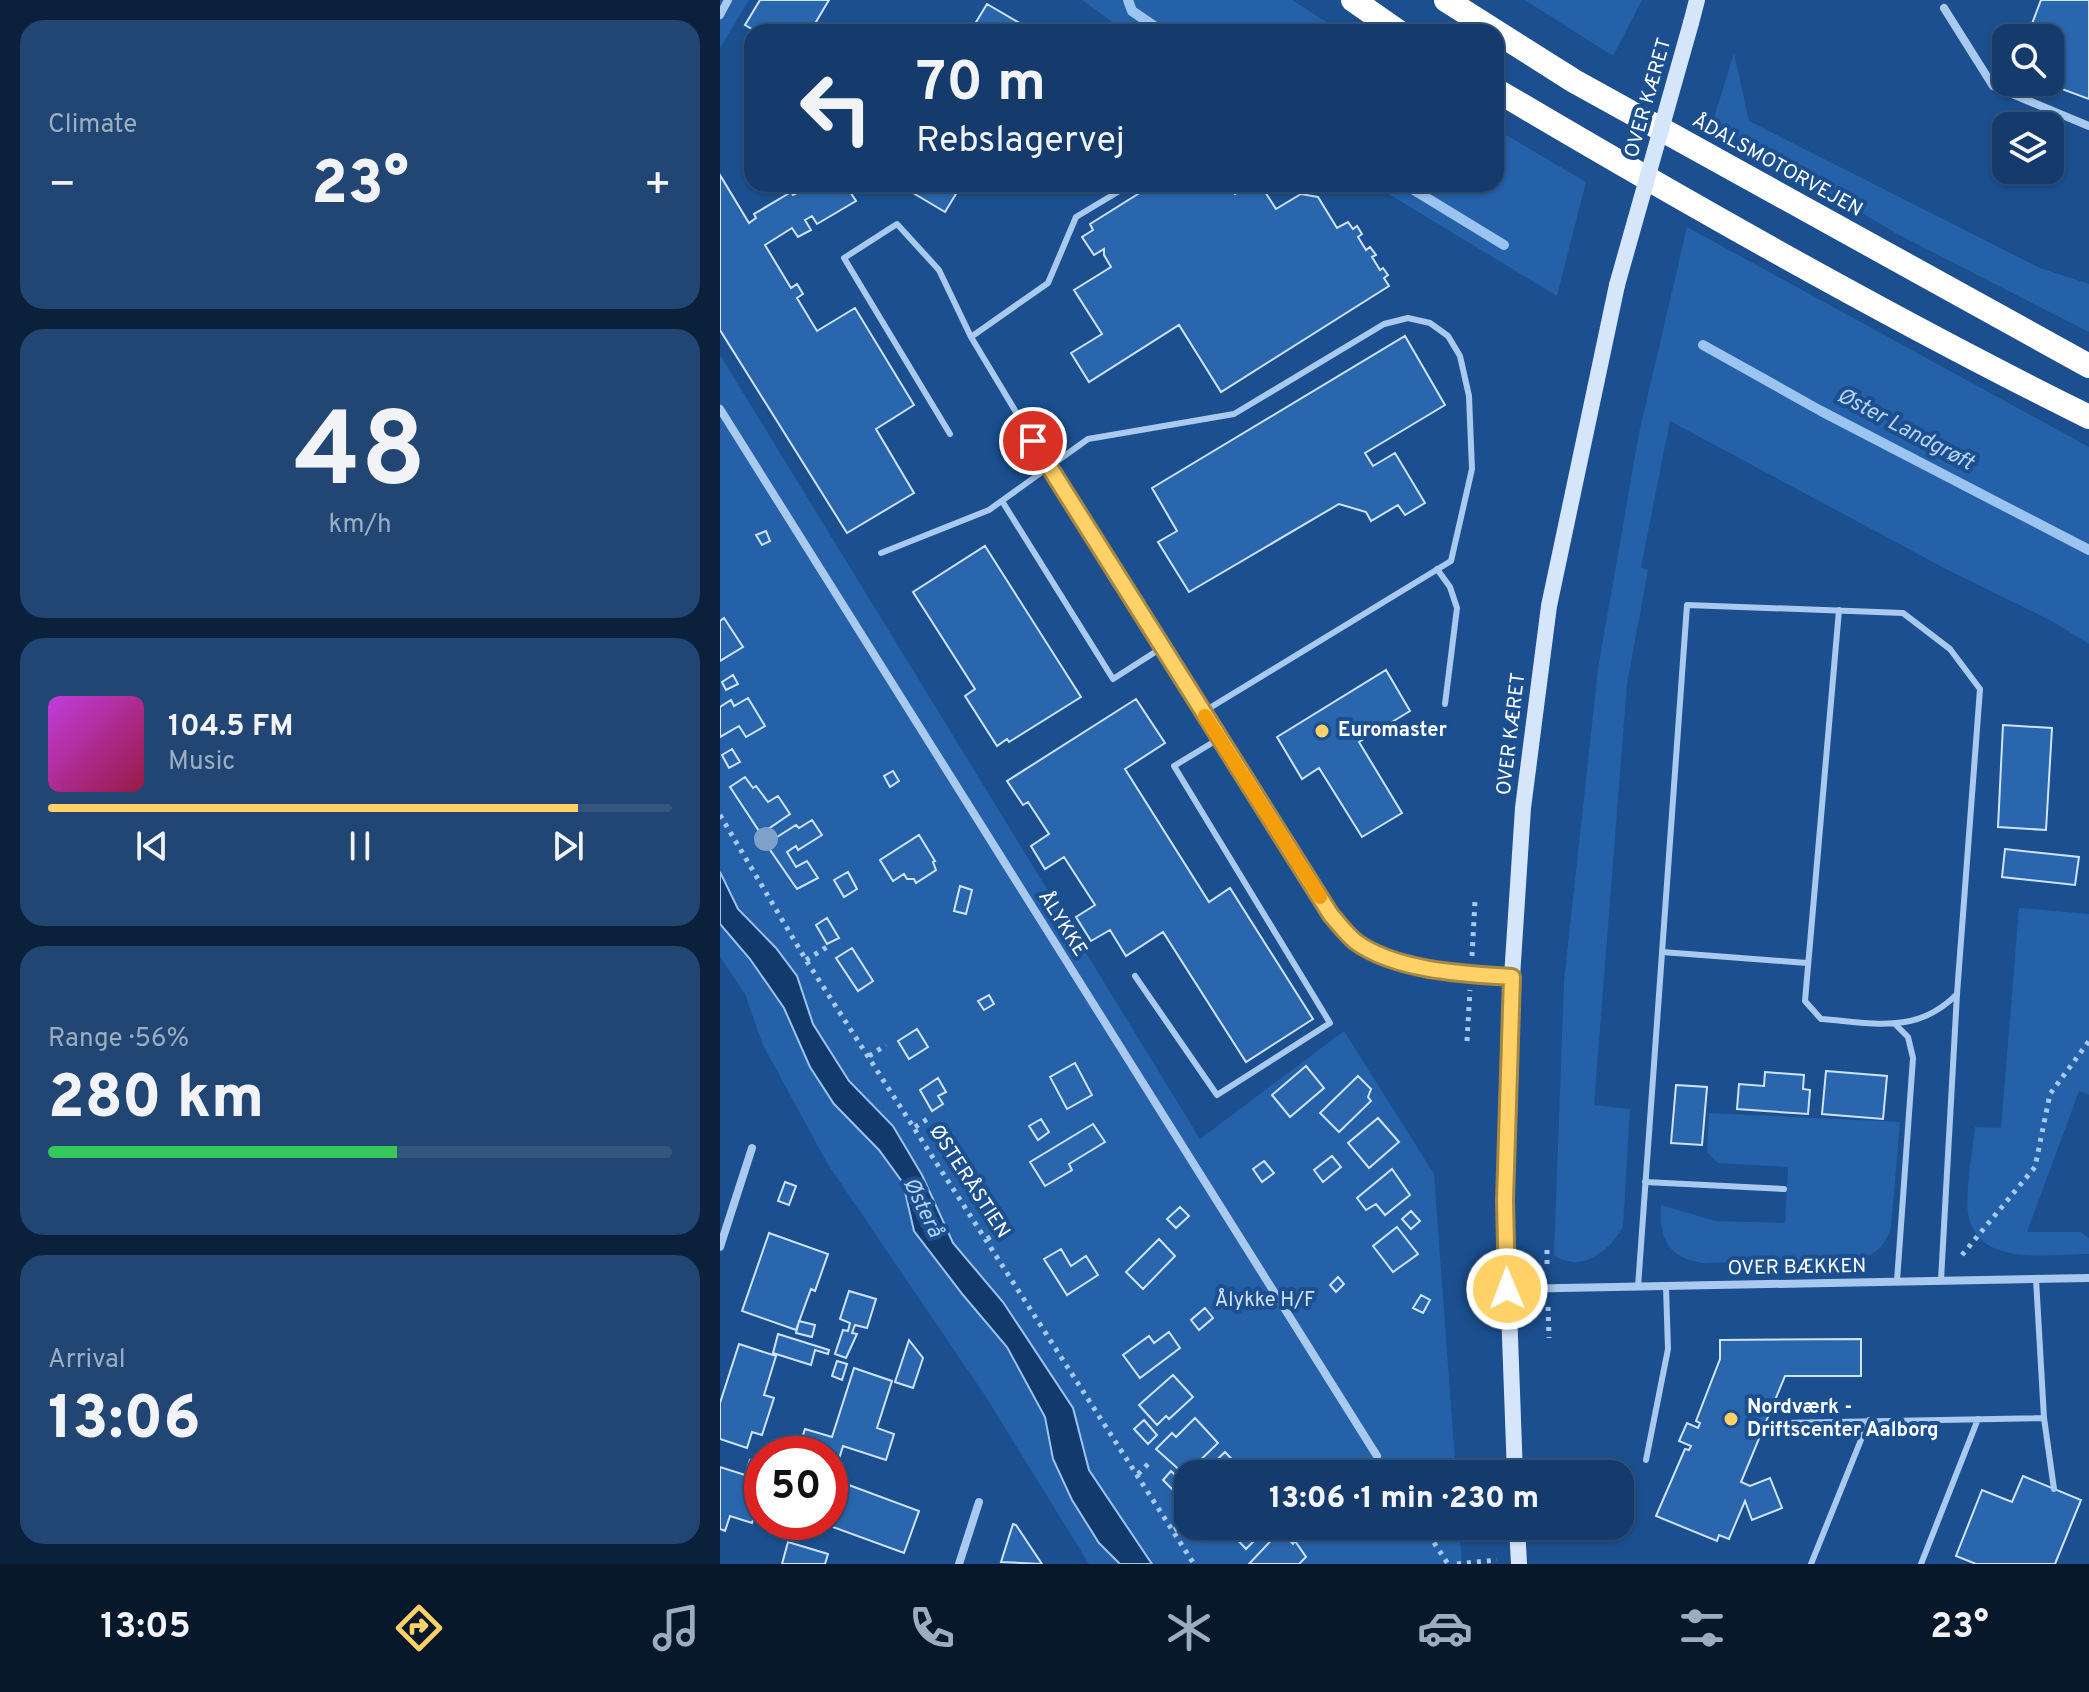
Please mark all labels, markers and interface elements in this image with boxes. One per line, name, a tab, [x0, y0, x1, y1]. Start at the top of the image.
map controls	[1992, 24, 2064, 184]
button: search	[1992, 24, 2064, 96]
street label: OVER KÆRET	[1620, 35, 1678, 161]
text: 70 m	[916, 50, 1046, 120]
icon: left	[784, 56, 888, 160]
street label: ÅDALSMOTORVEJEN	[1687, 107, 1867, 224]
text: Climate	[48, 109, 137, 142]
button: layers	[1992, 112, 2064, 184]
text: Rebslagervej	[916, 119, 1125, 165]
text: 23°	[311, 149, 409, 225]
text: −	[48, 159, 76, 215]
text: +	[644, 159, 672, 215]
water label: Øster Landgrøft	[1832, 383, 1979, 478]
text: 48	[294, 391, 426, 523]
pin	[999, 407, 1067, 475]
icon: arrive	[1011, 419, 1055, 463]
text: km/h	[328, 509, 392, 542]
street label: OVER KÆRET	[1492, 671, 1532, 797]
text: 104.5 FM	[168, 709, 294, 746]
place label: Euromaster	[1338, 718, 1447, 744]
marker: Euromaster	[1313, 722, 1331, 740]
text: Music	[168, 746, 235, 779]
icon: previous	[130, 824, 174, 868]
icon: pause	[338, 824, 382, 868]
icon: next	[546, 824, 590, 868]
street label: ÅLYKKE	[1032, 885, 1093, 962]
text: Range · 56%	[48, 1023, 189, 1056]
text: 280 km	[48, 1063, 264, 1139]
street label: ØSTERÅSTIEN	[923, 1120, 1016, 1244]
water label: Østerå	[896, 1174, 948, 1243]
position arrow	[1465, 1247, 1549, 1331]
street label: OVER BÆKKEN	[1727, 1254, 1867, 1282]
park label: Ålykke H/F	[1215, 1287, 1315, 1314]
text: Arrival	[48, 1344, 126, 1377]
text: 13:06	[48, 1384, 200, 1460]
place label: Nordværk - Driftscenter Aalborg	[1747, 1395, 1939, 1444]
marker: Nordværk - Driftscenter Aalborg	[1722, 1410, 1740, 1428]
speed limit sign: 50	[744, 1436, 848, 1540]
text: 13:06 · 1 min · 230 m	[1269, 1481, 1539, 1518]
icon: directions	[391, 1600, 447, 1656]
icon: music	[648, 1600, 704, 1656]
icon: phone	[904, 1600, 960, 1656]
icon: climate	[1161, 1600, 1217, 1656]
icon: car	[1417, 1600, 1473, 1656]
icon: filters	[1674, 1600, 1730, 1656]
text: 13:05	[100, 1605, 191, 1651]
text: 23°	[1930, 1605, 1989, 1651]

